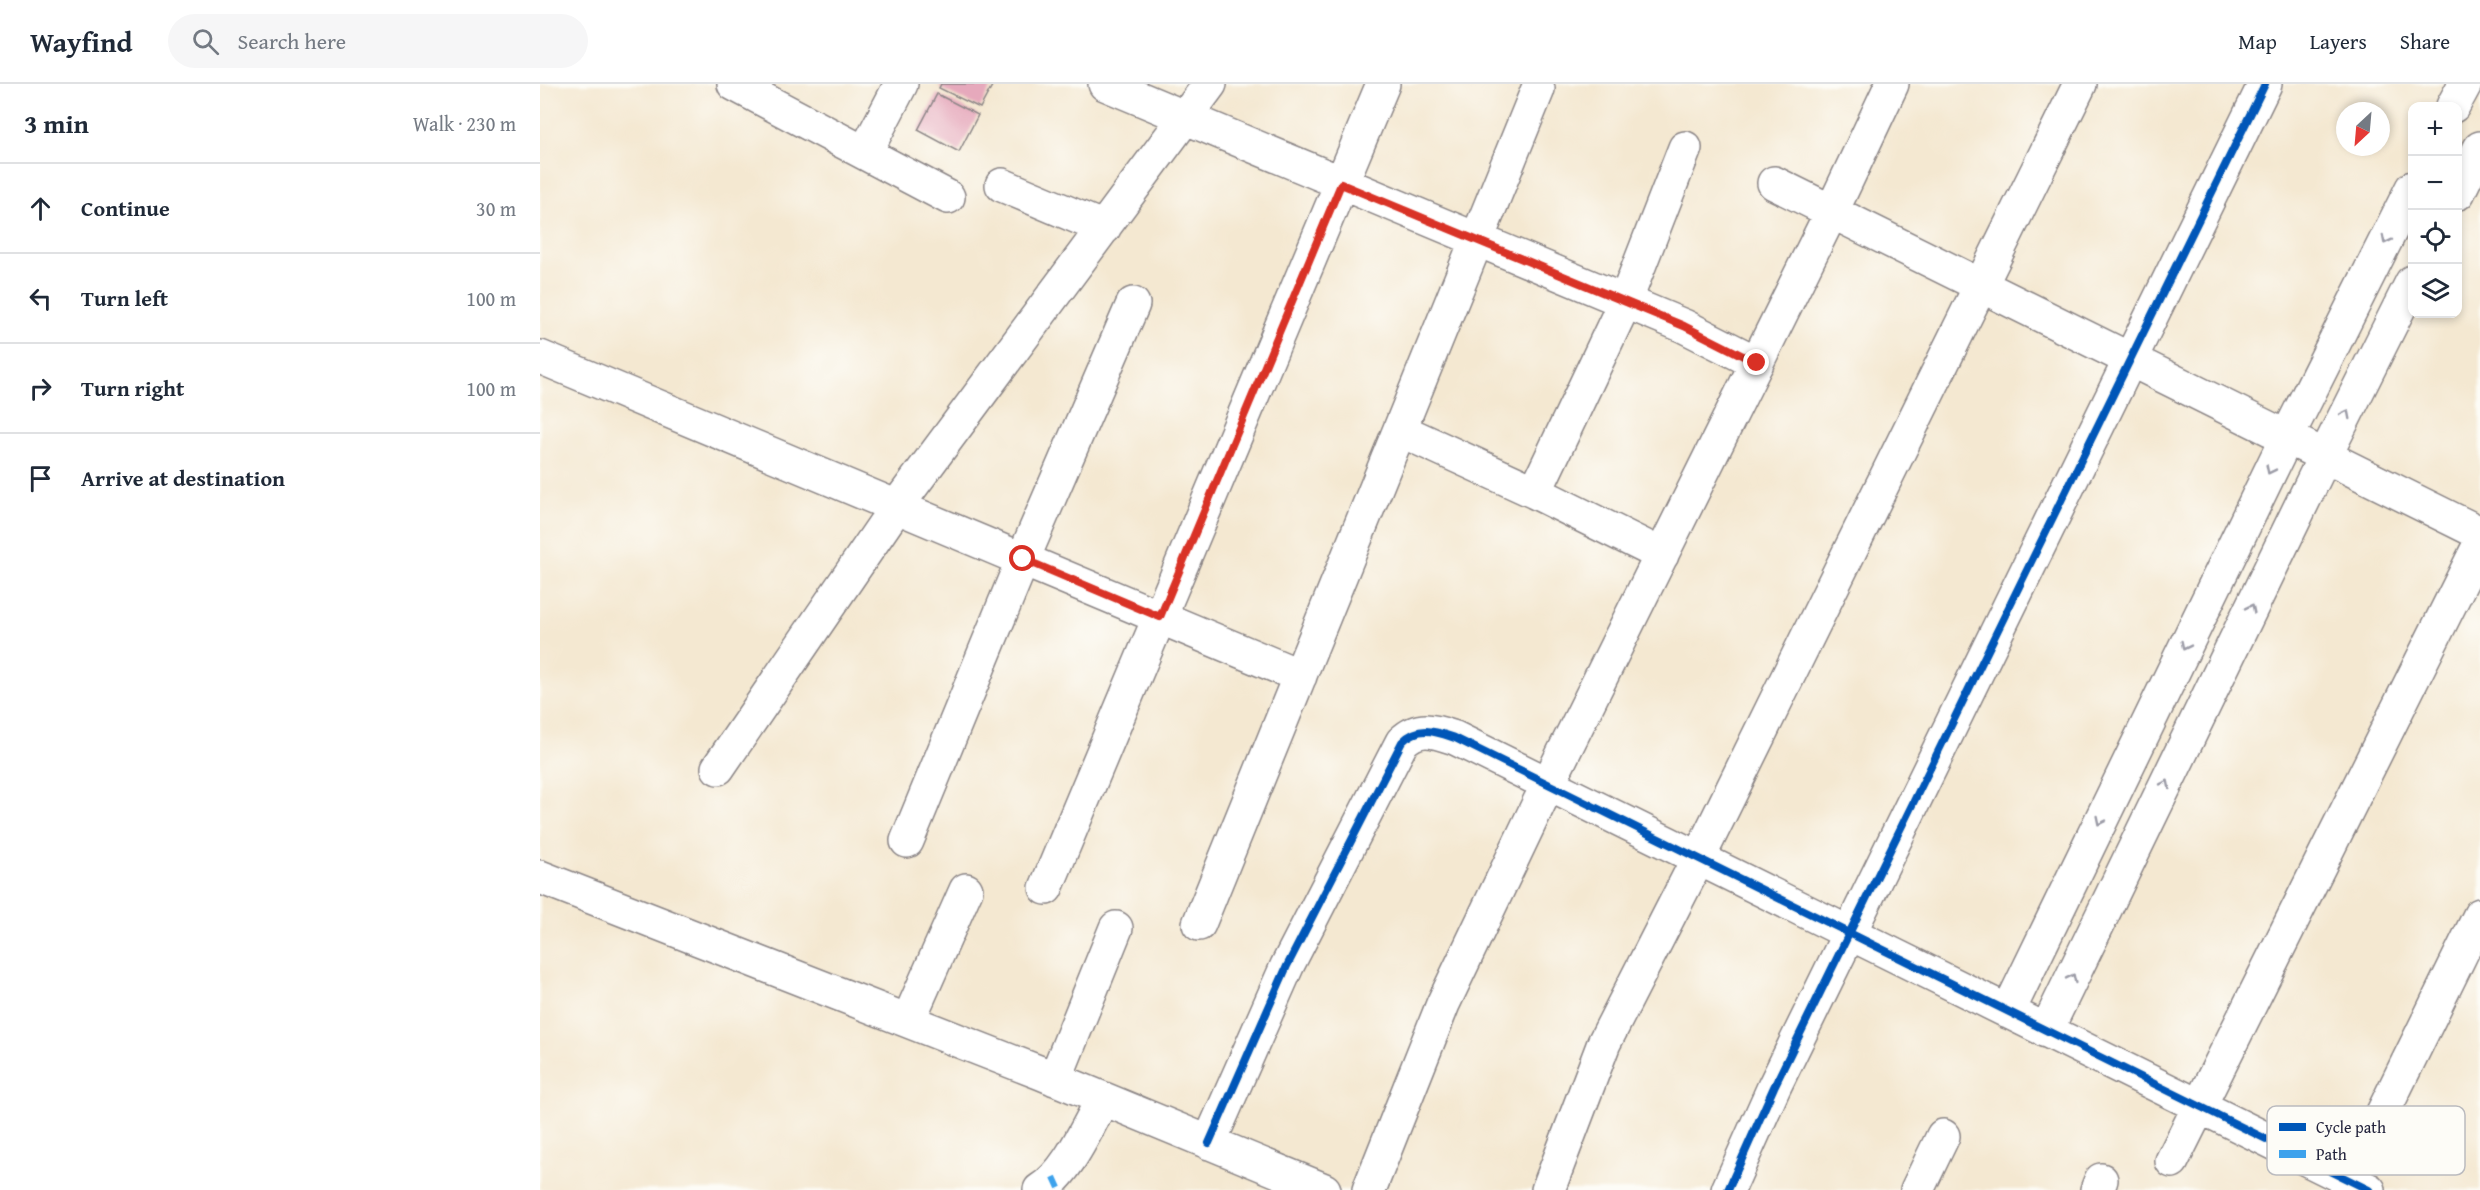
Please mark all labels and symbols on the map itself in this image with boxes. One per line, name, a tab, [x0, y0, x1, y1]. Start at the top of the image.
north arrow	[2336, 102, 2390, 156]
one-way arrow	[2382, 233, 2393, 244]
route end	[1743, 349, 1769, 375]
one-way arrow	[2339, 410, 2350, 421]
one-way arrow	[2266, 464, 2278, 475]
route start	[1009, 545, 1035, 571]
one-way arrow	[2243, 604, 2255, 615]
one-way arrow	[2181, 639, 2193, 650]
one-way arrow	[2158, 779, 2170, 790]
one-way arrow	[2096, 815, 2108, 826]
one-way arrow	[2064, 974, 2076, 985]
legend	[2267, 1106, 2465, 1175]
text: Cycle path	[2316, 1115, 2386, 1139]
text: Path	[2316, 1142, 2347, 1166]

